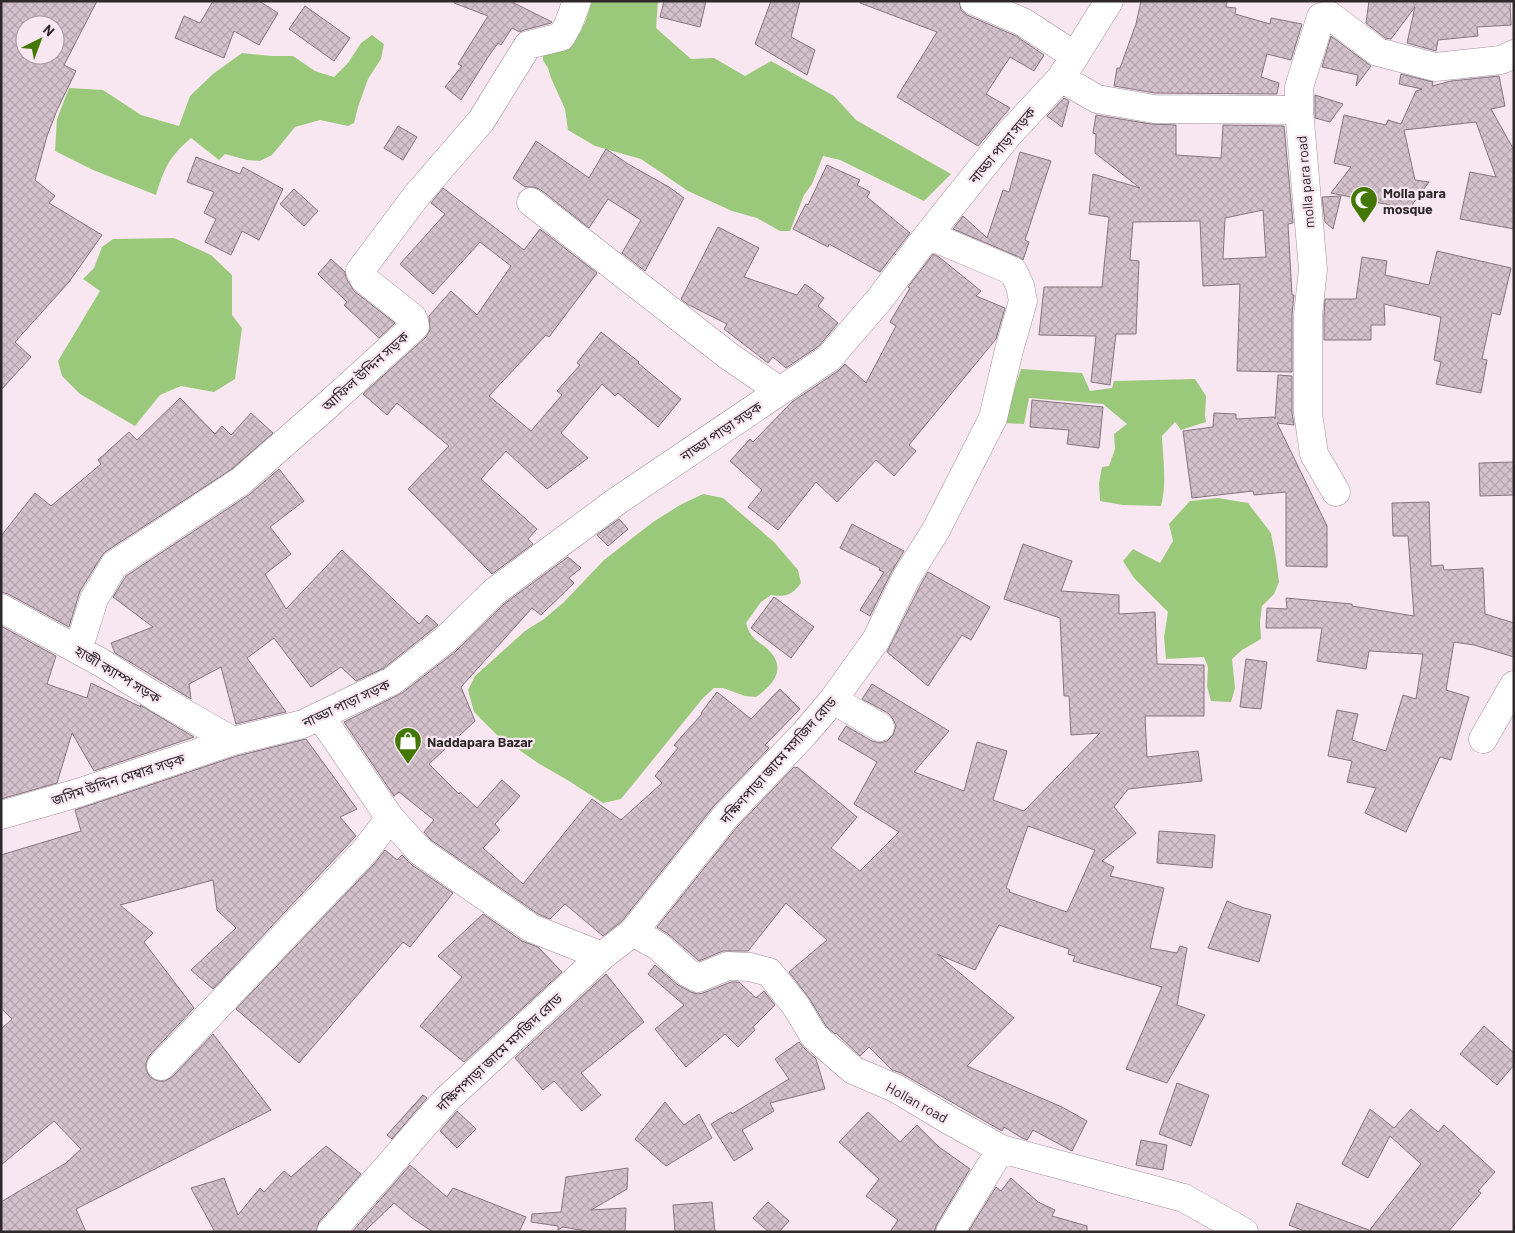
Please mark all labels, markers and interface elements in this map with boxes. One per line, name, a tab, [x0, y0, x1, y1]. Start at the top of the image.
north arrow	[15, 15, 65, 65]
text: N	[40, 21, 58, 39]
street label: নাড্ডা পাড়া সড়ক	[964, 103, 1039, 187]
street label: molla para road	[1292, 135, 1318, 229]
place label: Molla para mosque	[1383, 184, 1446, 217]
mosque icon: Molla para mosque	[1349, 185, 1379, 224]
street label: আফিল উদ্দিন সড়ক	[317, 327, 412, 415]
street label: নাড্ডা পাড়া সড়ক	[676, 397, 766, 465]
street label: হাজী ক্যাম্প সড়ক	[71, 641, 165, 707]
street label: নাড্ডা পাড়া সড়ক	[299, 675, 393, 731]
street label: দক্ষিণপাড়া জামে মসজিদ রোড	[716, 692, 840, 828]
shop icon: Naddapara Bazar	[393, 726, 423, 765]
place label: Naddapara Bazar	[427, 733, 534, 750]
street label: জসিম উদ্দিন মেম্বার সড়ক	[48, 749, 187, 809]
street label: দক্ষিণপাড়া জামে মসজিদ রোড	[432, 989, 566, 1115]
street label: Hollan road	[883, 1078, 951, 1126]

